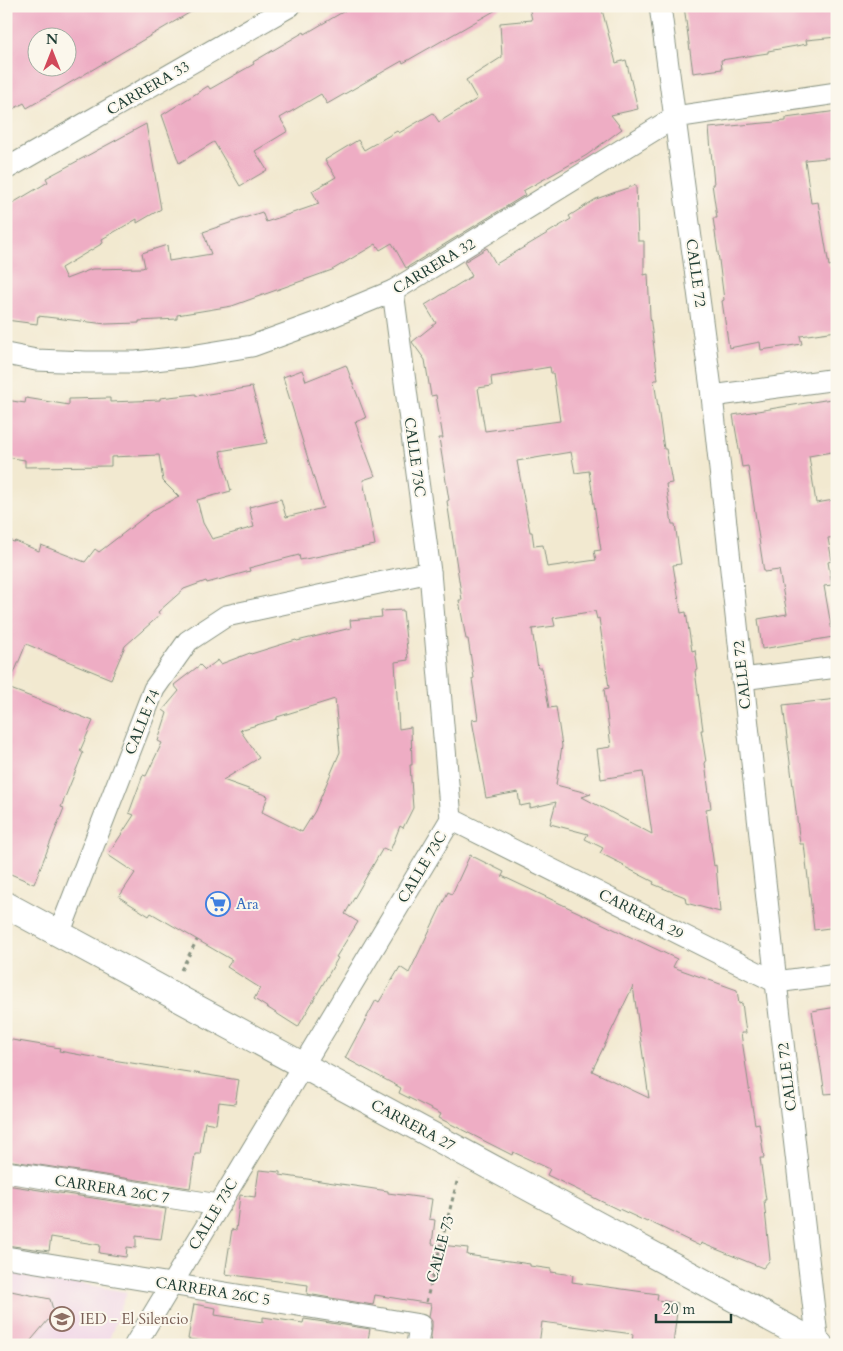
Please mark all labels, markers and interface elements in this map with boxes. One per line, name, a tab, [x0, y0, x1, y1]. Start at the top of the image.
north arrow	[28, 28, 78, 78]
text: N	[46, 30, 58, 49]
street label: CARRERA 33	[103, 56, 193, 120]
street label: CARRERA 32	[389, 233, 479, 298]
street label: CALLE 72	[681, 237, 711, 309]
street label: CALLE 73C	[400, 416, 430, 498]
street label: CALLE 72	[728, 639, 756, 710]
street label: CALLE 74	[120, 686, 164, 758]
street label: CALLE 73C	[393, 827, 451, 907]
street label: CARRERA 29	[595, 884, 687, 944]
supermarket icon: Ara	[205, 891, 231, 917]
place label: Ara	[236, 894, 259, 914]
street label: CALLE 72	[773, 1041, 801, 1112]
street label: CARRERA 27	[367, 1094, 459, 1156]
street label: CARRERA 26C 7	[53, 1170, 171, 1208]
street label: CALLE 73C	[184, 1174, 242, 1254]
street label: CALLE 73	[421, 1213, 459, 1285]
street label: CARRERA 26C 5	[154, 1272, 272, 1310]
scale bar	[656, 1291, 730, 1323]
text: 20 m	[663, 1299, 695, 1319]
school or university icon: IED - El Silencio	[49, 1306, 75, 1332]
place label: IED - El Silencio	[80, 1309, 188, 1329]

